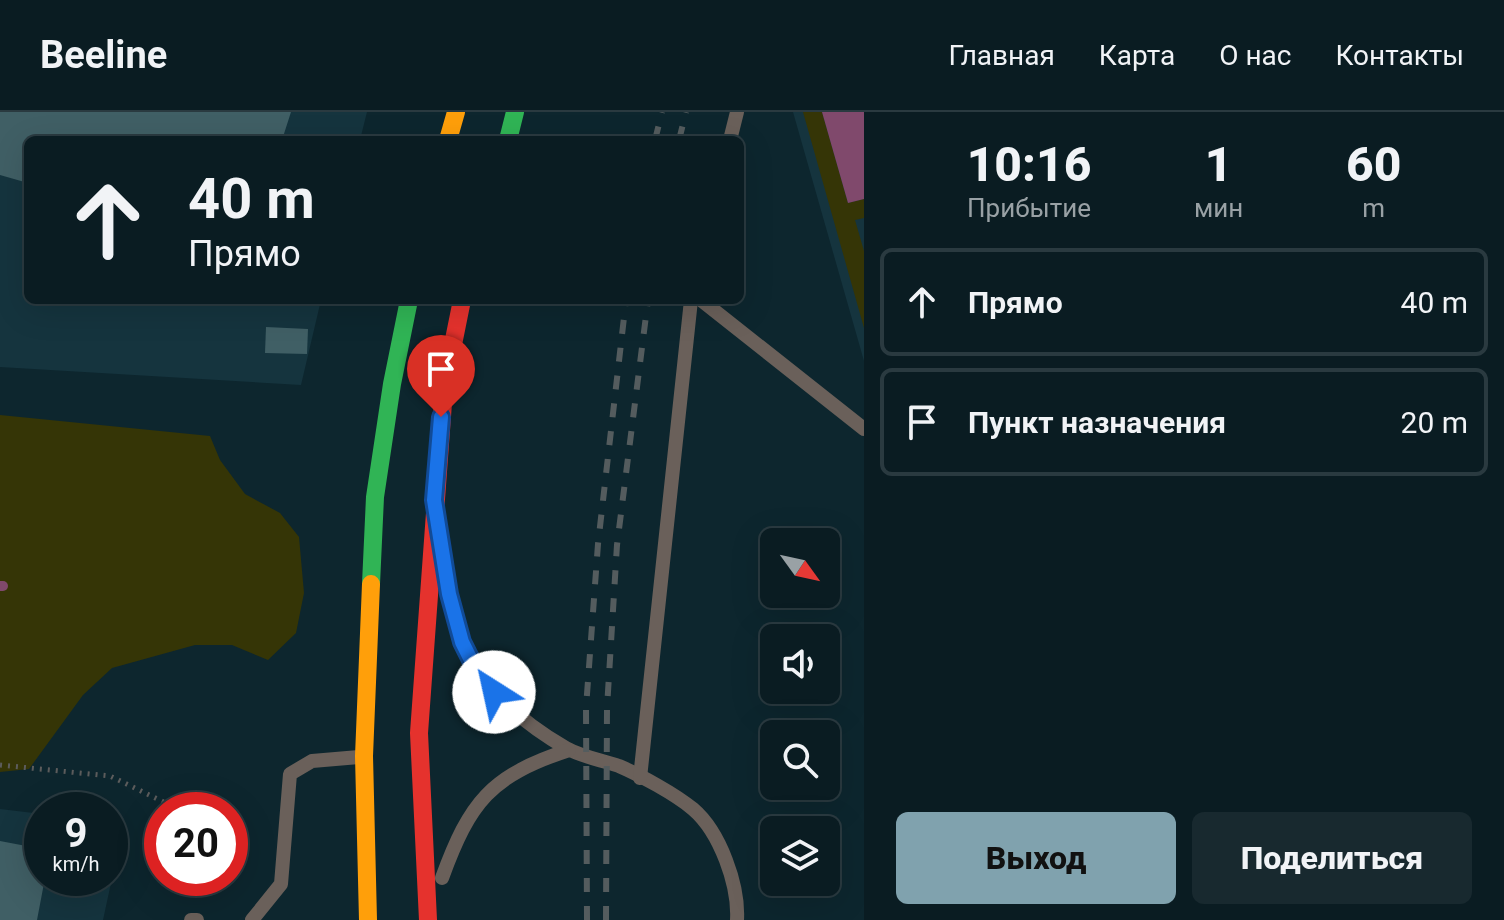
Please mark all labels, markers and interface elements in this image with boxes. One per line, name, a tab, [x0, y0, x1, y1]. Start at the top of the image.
text: Beeline	[40, 33, 167, 77]
text: Главная	[948, 39, 1055, 72]
text: Карта	[1099, 39, 1175, 72]
text: О нас	[1219, 39, 1291, 72]
text: Контакты	[1335, 39, 1464, 72]
text: 10:16	[967, 136, 1091, 193]
text: 1	[1205, 136, 1232, 193]
text: 60	[1346, 136, 1401, 193]
text: 40 m	[188, 166, 315, 232]
icon: ahead	[56, 168, 160, 272]
text: Прибытие	[967, 193, 1091, 223]
text: мин	[1194, 193, 1243, 223]
text: m	[1362, 193, 1385, 223]
text: Прямо	[188, 233, 301, 275]
icon: ahead	[900, 280, 944, 324]
text: Прямо	[968, 285, 1063, 320]
text: 40 m	[1401, 285, 1468, 320]
pin	[407, 335, 475, 417]
icon: arrive	[419, 347, 463, 391]
icon: arrive	[900, 400, 944, 444]
text: Пункт назначения	[968, 405, 1226, 440]
text: 20 m	[1401, 405, 1468, 440]
north arrow	[760, 528, 840, 608]
map controls	[760, 528, 840, 896]
button: sound	[760, 624, 840, 704]
position arrow	[452, 650, 536, 734]
button: search	[760, 720, 840, 800]
speed limit sign: 20	[144, 792, 248, 896]
text: 9	[65, 810, 87, 857]
button: Выход	[896, 812, 1176, 904]
button: Поделиться	[1192, 812, 1472, 904]
button: layers	[760, 816, 840, 896]
text: km/h	[53, 852, 99, 876]

